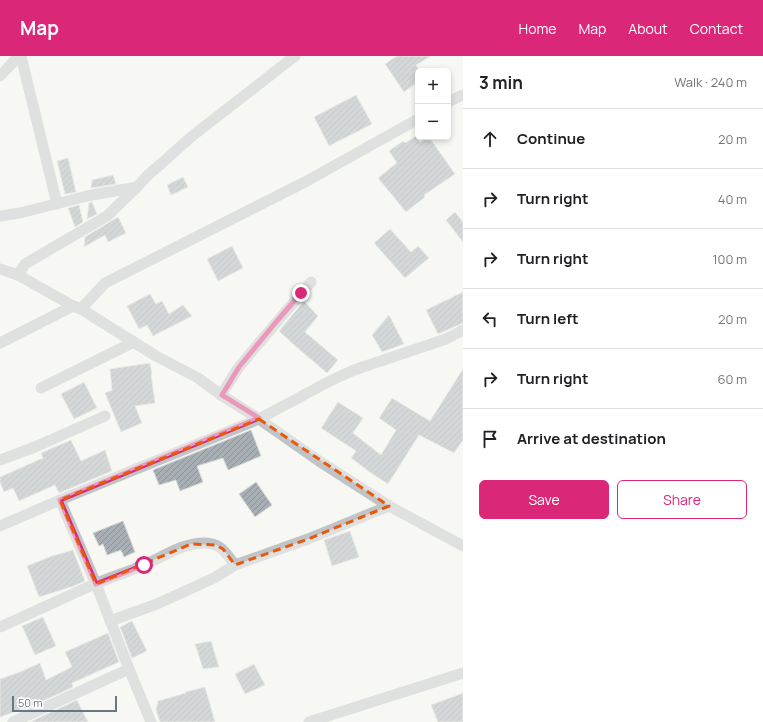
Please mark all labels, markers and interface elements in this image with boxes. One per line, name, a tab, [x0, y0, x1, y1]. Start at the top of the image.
text: Map	[20, 15, 59, 41]
text: Home	[519, 19, 556, 38]
text: Map	[578, 19, 606, 38]
text: About	[628, 19, 668, 38]
text: Contact	[690, 19, 743, 38]
map controls	[415, 68, 451, 140]
button: +	[415, 68, 451, 104]
text: 3 min	[479, 71, 523, 94]
text: Walk · 240 m	[674, 73, 747, 91]
button: −	[415, 104, 451, 140]
icon: ahead	[479, 128, 501, 150]
text: Continue	[517, 128, 585, 149]
text: 20 m	[718, 130, 747, 148]
icon: right	[479, 188, 501, 210]
text: Turn right	[517, 188, 588, 209]
text: 40 m	[718, 190, 747, 208]
icon: right	[479, 248, 501, 270]
text: Turn right	[517, 248, 588, 269]
text: 100 m	[712, 250, 747, 268]
route end	[292, 284, 310, 302]
icon: left	[479, 308, 501, 330]
text: Turn left	[517, 308, 579, 329]
text: 20 m	[718, 310, 747, 328]
icon: right	[479, 368, 501, 390]
text: Turn right	[517, 368, 588, 389]
text: 60 m	[717, 370, 747, 388]
icon: arrive	[479, 428, 501, 450]
text: Arrive at destination	[517, 428, 666, 449]
button: Save	[479, 480, 609, 519]
button: Share	[617, 480, 747, 519]
route start	[135, 556, 153, 574]
scale bar	[12, 694, 117, 713]
text: 50 m	[18, 695, 43, 710]

